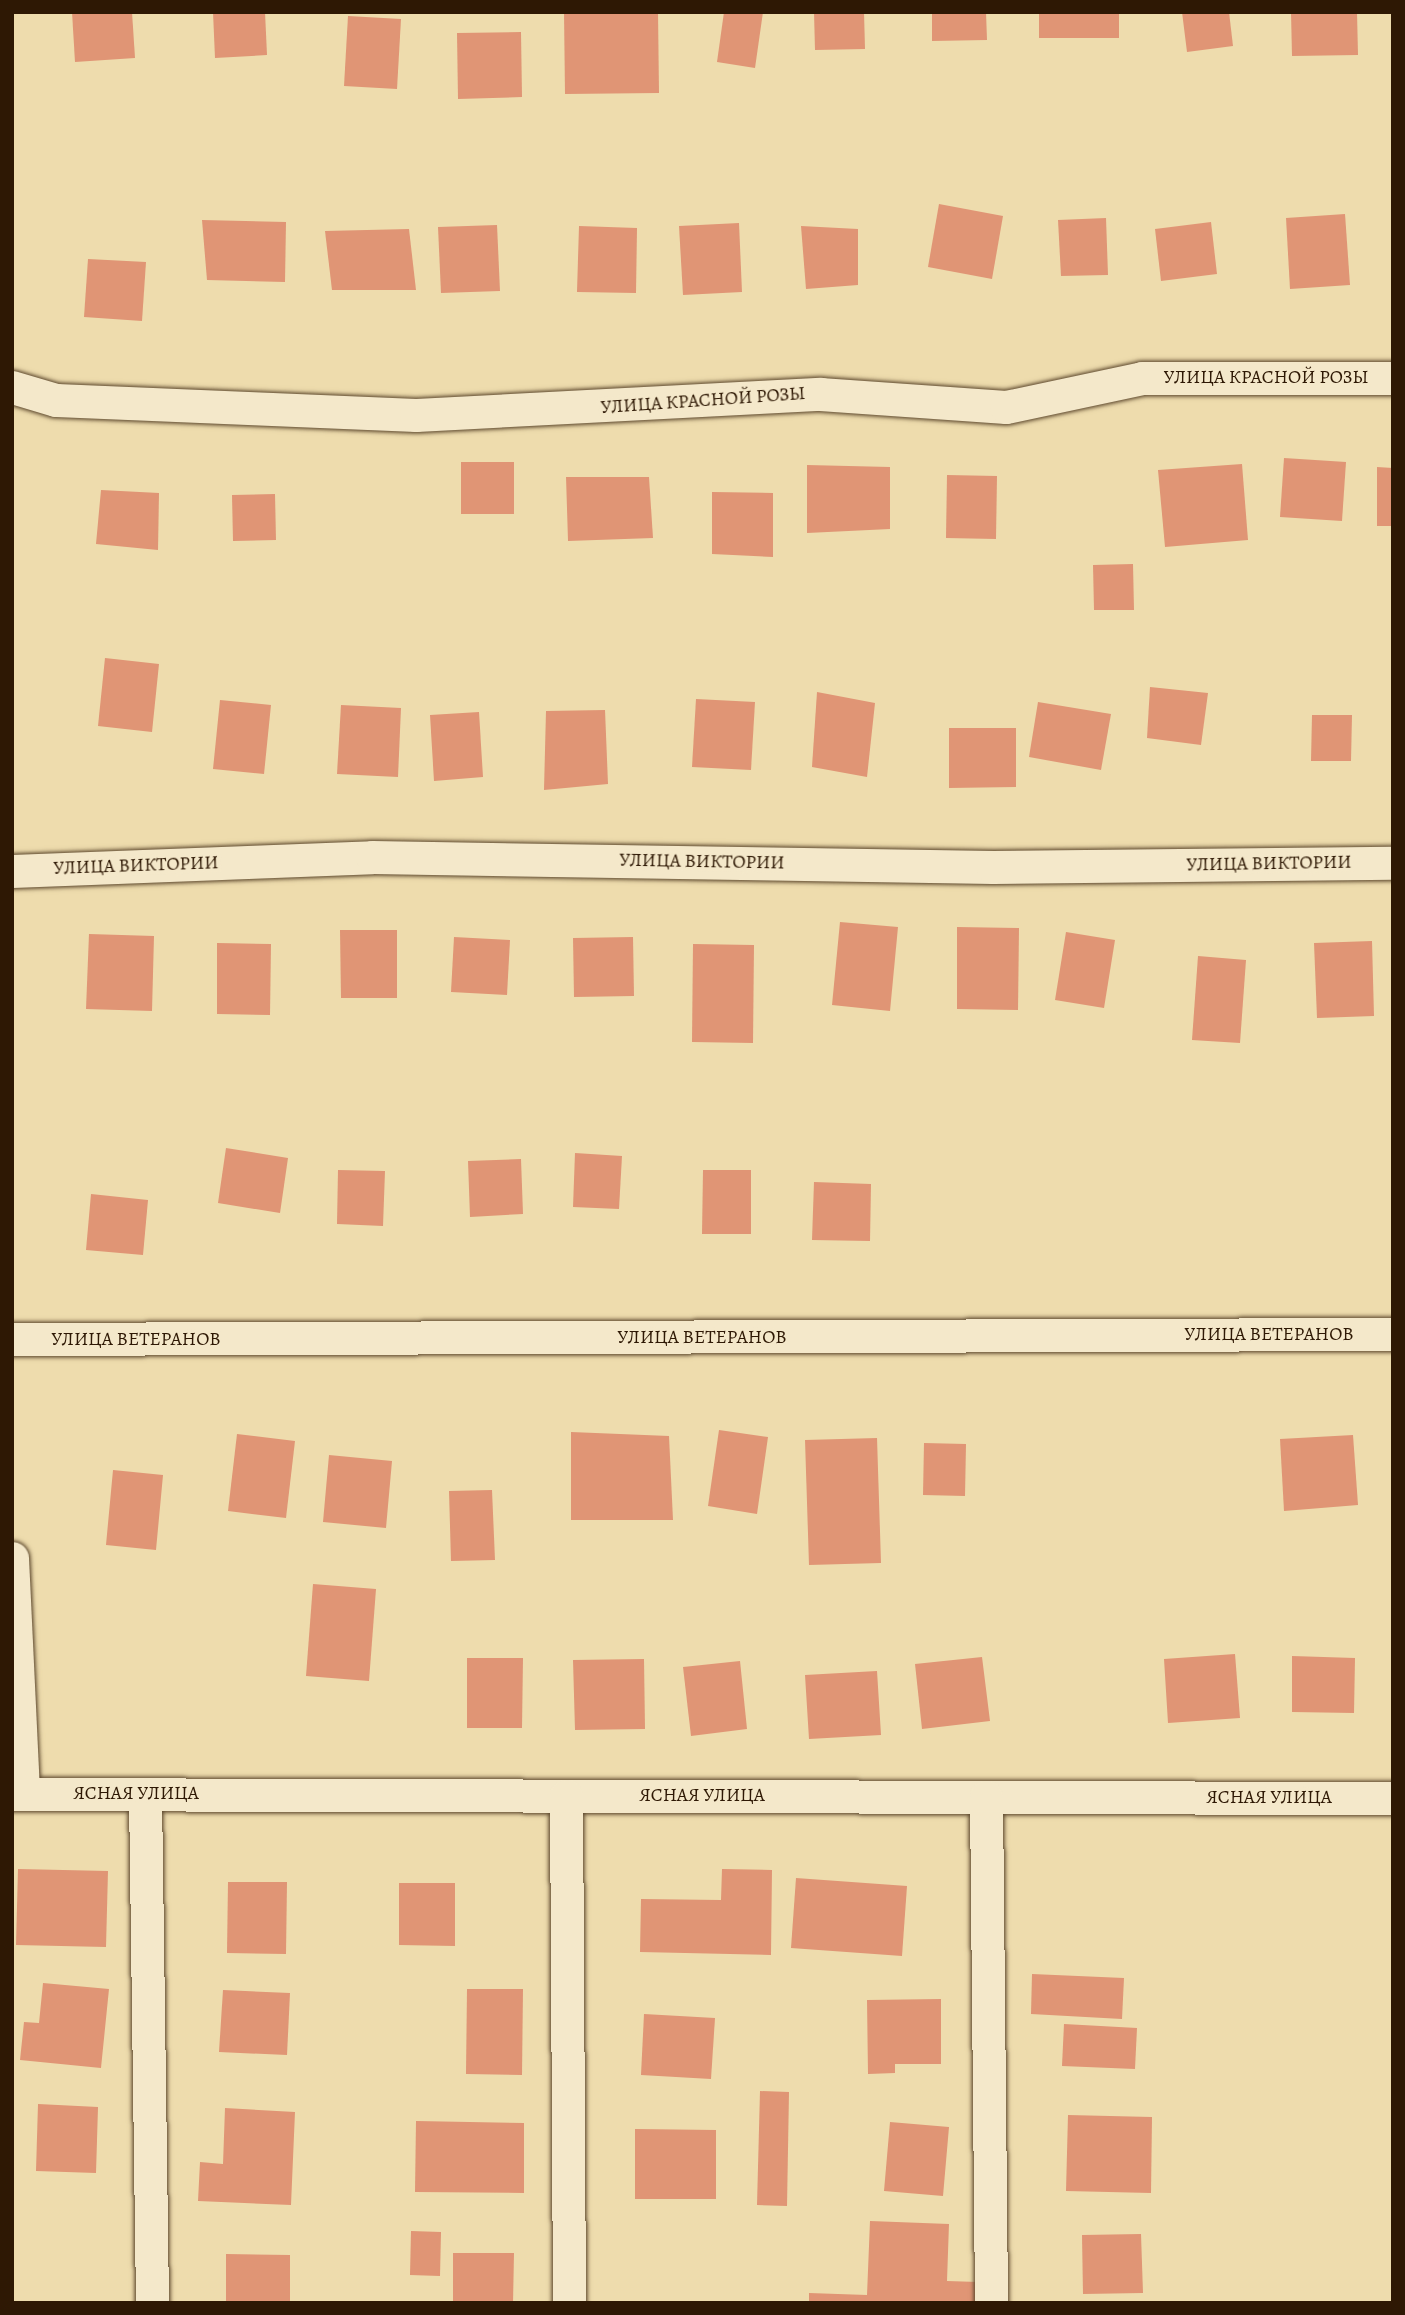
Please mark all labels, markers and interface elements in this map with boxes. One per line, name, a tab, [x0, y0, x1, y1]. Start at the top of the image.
street label: УЛИЦА КРАСНОЙ РОЗЫ	[1163, 367, 1369, 389]
street label: УЛИЦА КРАСНОЙ РОЗЫ	[600, 382, 806, 420]
street label: УЛИЦА ВИКТОРИИ	[619, 849, 785, 875]
street label: УЛИЦА ВИКТОРИИ	[1186, 851, 1352, 877]
street label: УЛИЦА ВИКТОРИИ	[53, 852, 219, 880]
street label: УЛИЦА ВЕТЕРАНОВ	[1184, 1324, 1354, 1346]
street label: УЛИЦА ВЕТЕРАНОВ	[617, 1327, 787, 1349]
street label: УЛИЦА ВЕТЕРАНОВ	[51, 1329, 221, 1351]
street label: ЯСНАЯ УЛИЦА	[73, 1783, 199, 1805]
street label: ЯСНАЯ УЛИЦА	[639, 1785, 765, 1807]
street label: ЯСНАЯ УЛИЦА	[1206, 1787, 1332, 1809]

